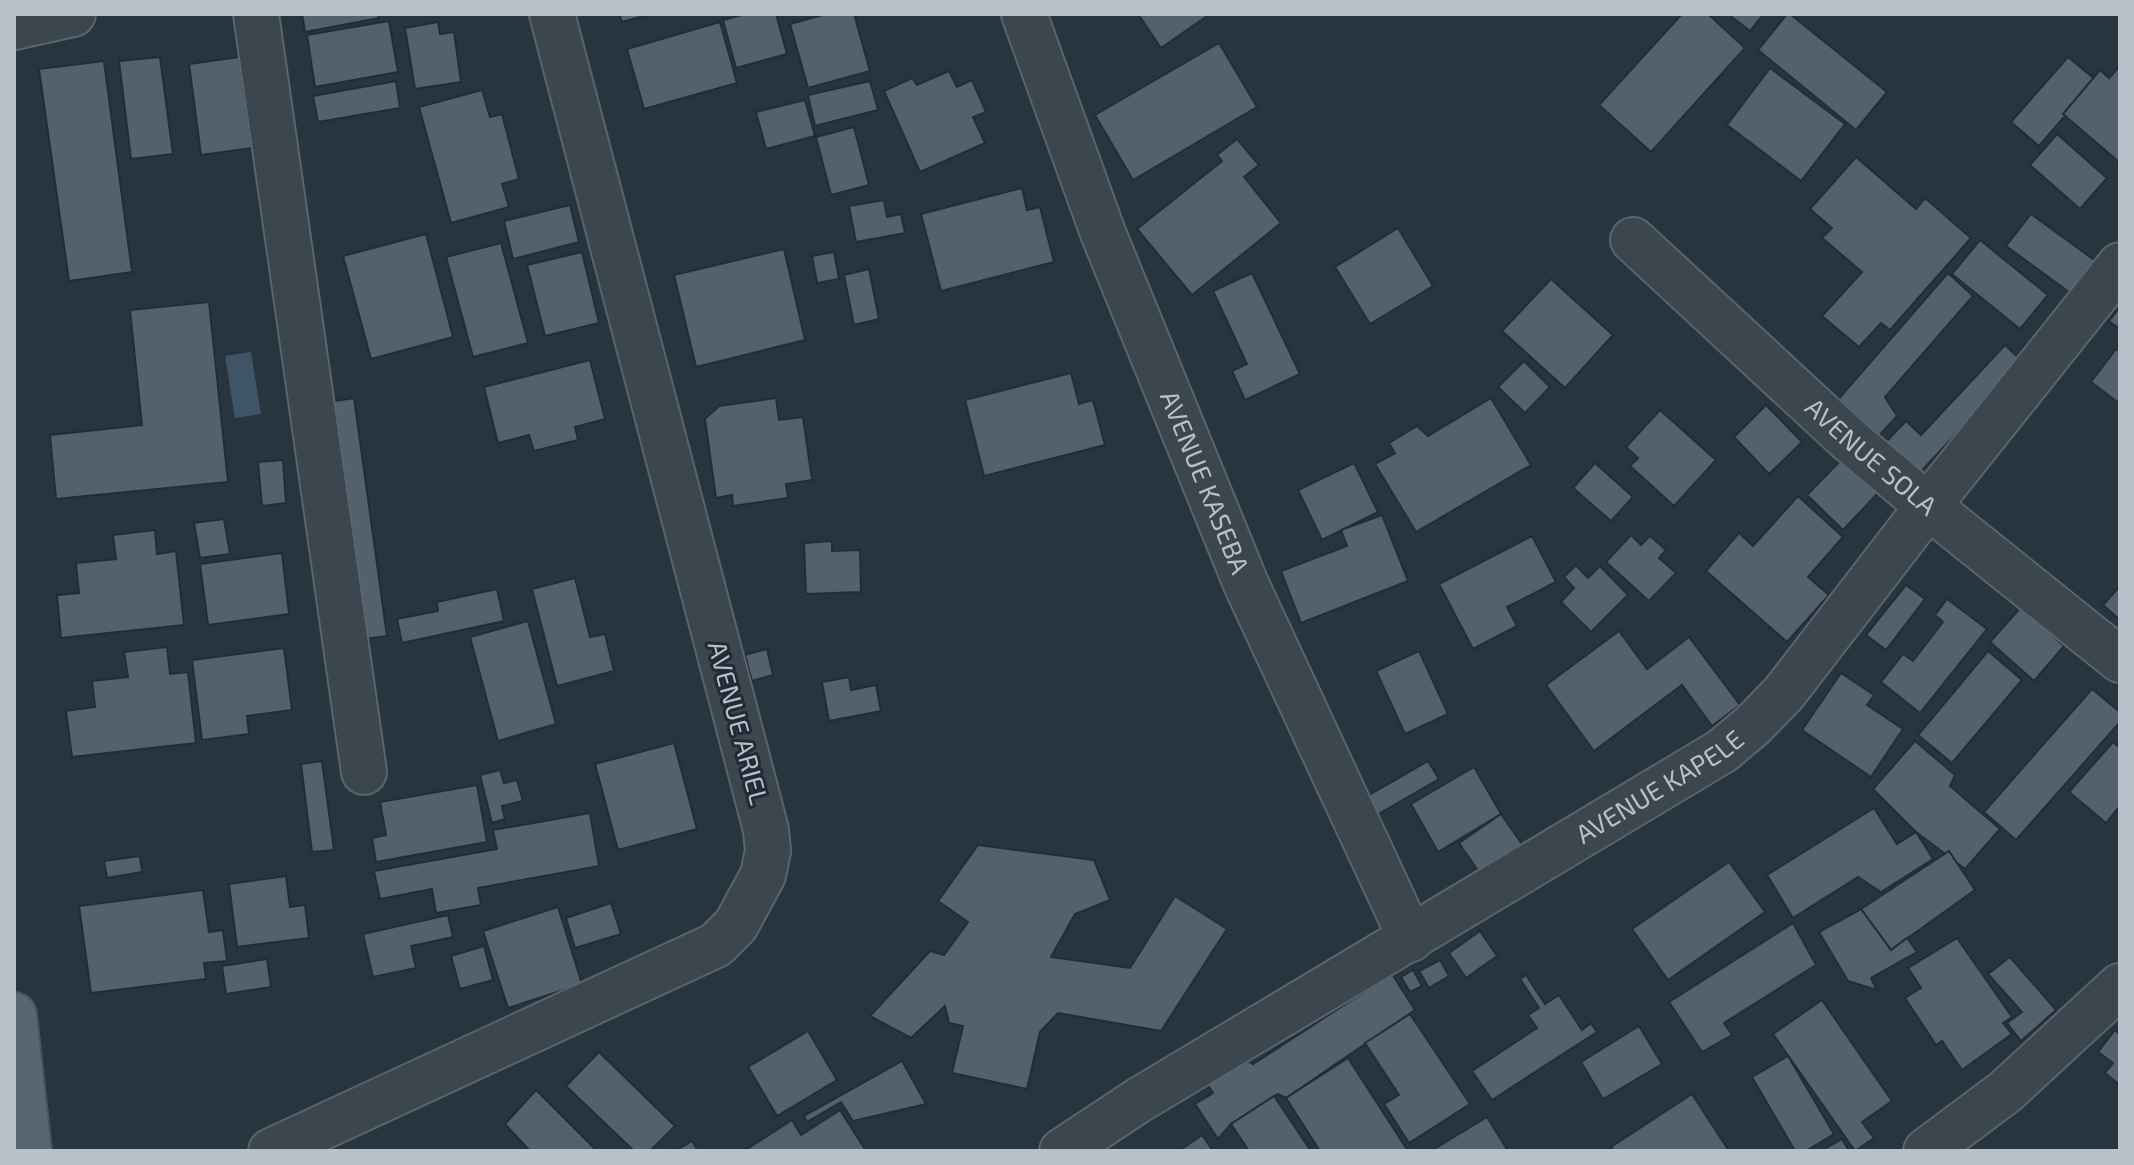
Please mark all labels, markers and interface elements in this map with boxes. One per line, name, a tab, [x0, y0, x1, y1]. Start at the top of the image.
street label: AVENUE KASEBA	[1155, 386, 1257, 578]
street label: AVENUE SOLA	[1800, 391, 1944, 521]
street label: AVENUE ARIEL	[703, 637, 776, 808]
street label: AVENUE KAPELE	[1570, 723, 1749, 849]

